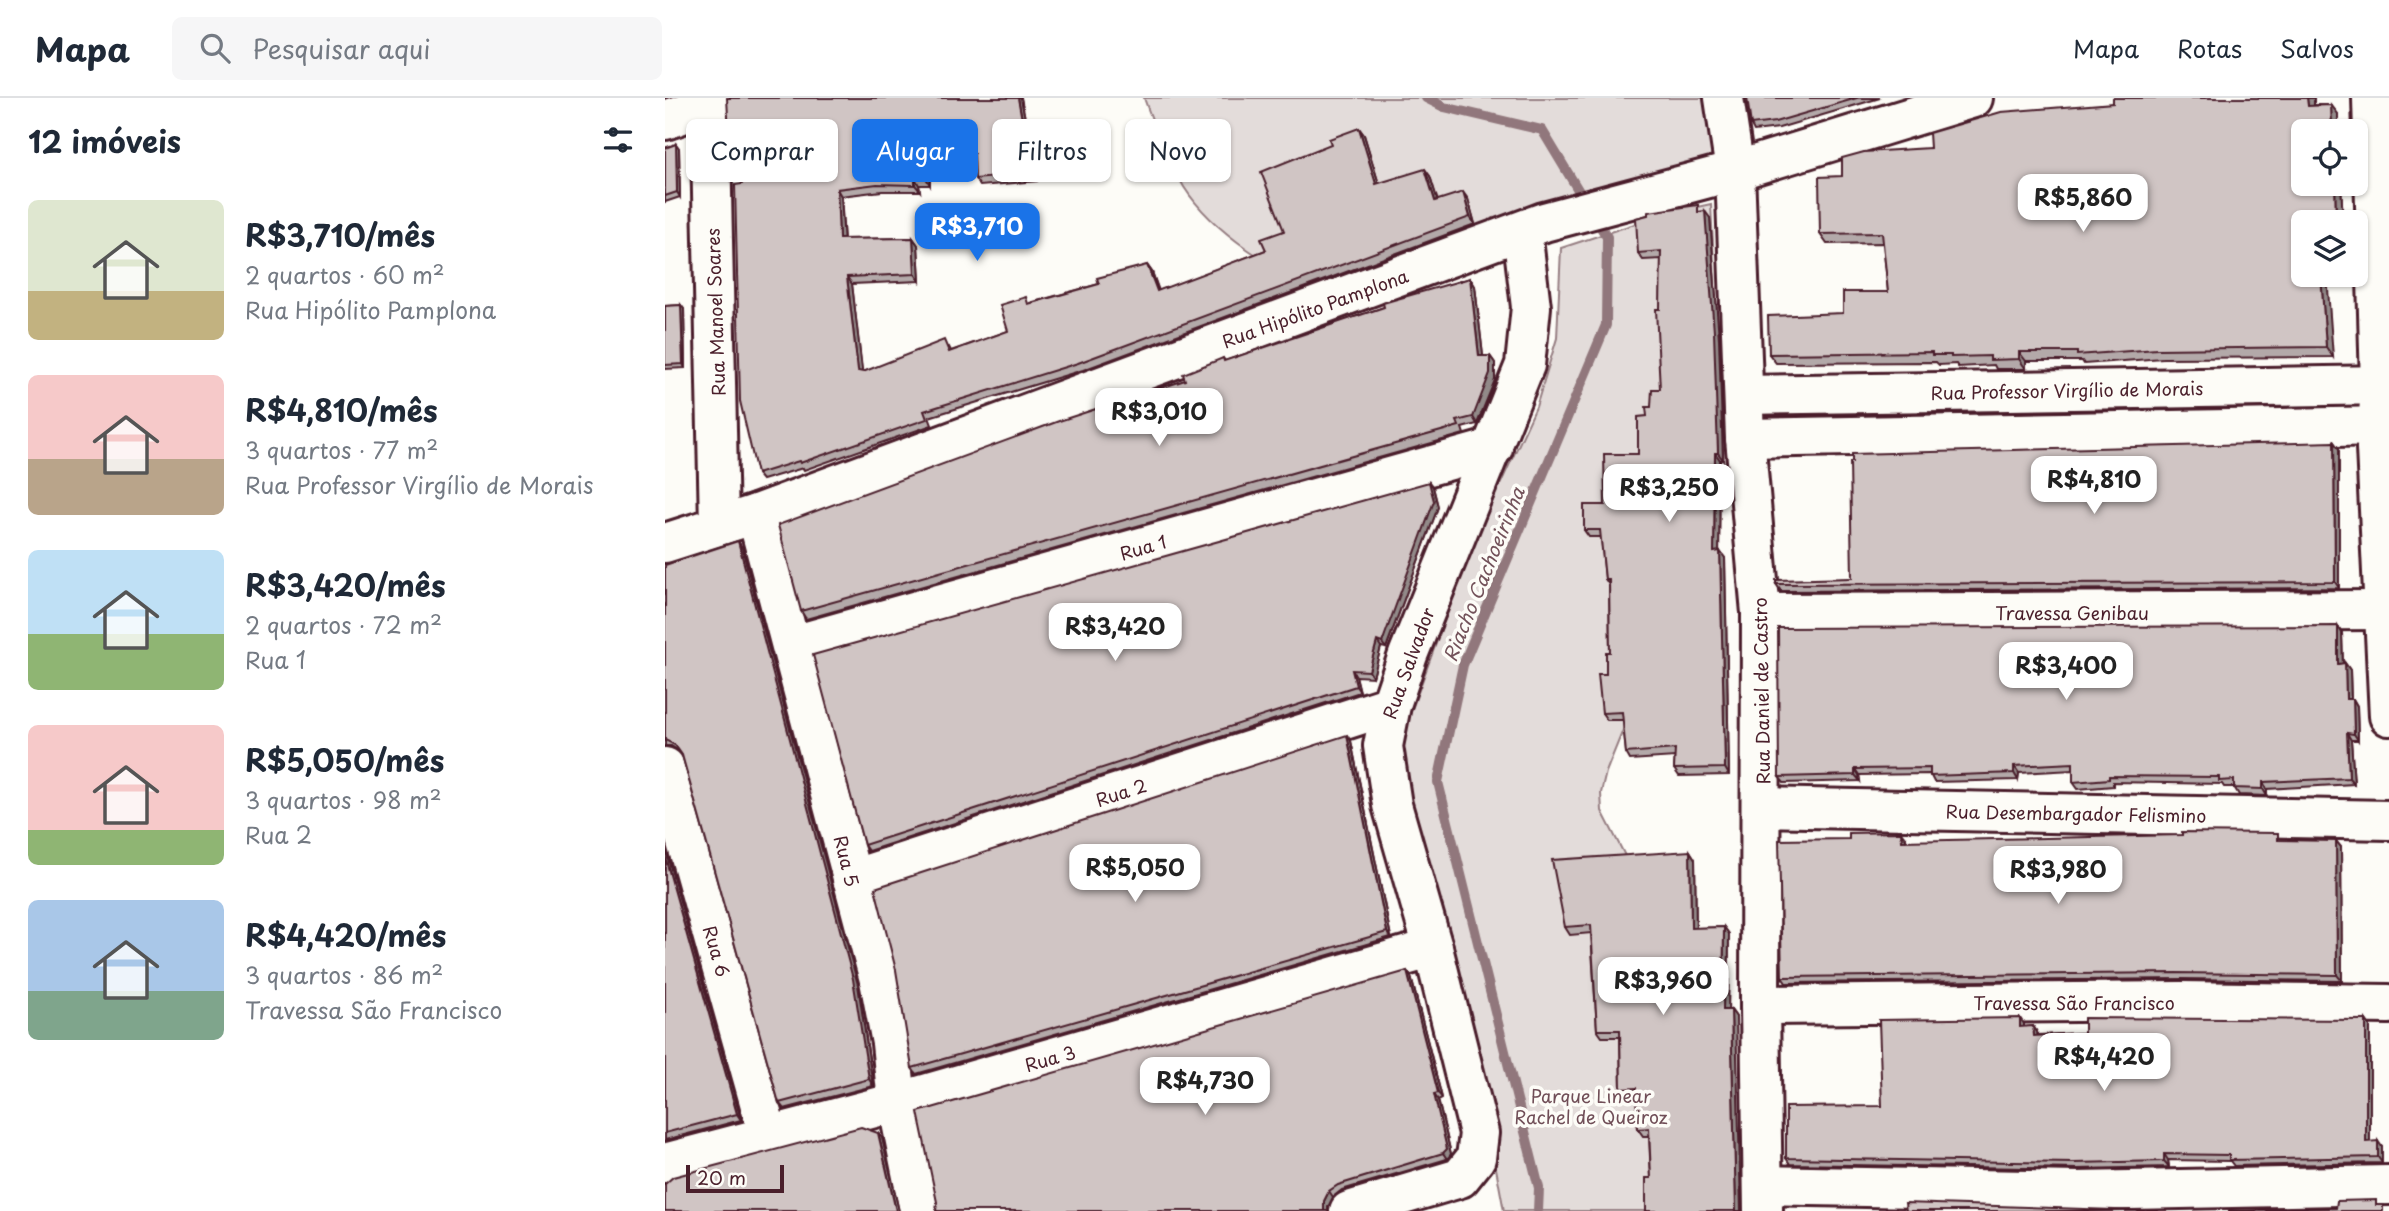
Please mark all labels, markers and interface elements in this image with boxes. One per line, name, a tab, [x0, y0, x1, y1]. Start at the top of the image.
search box	[172, 17, 662, 80]
text: Mapa	[35, 23, 130, 73]
icon: search	[196, 29, 234, 67]
text: Pesquisar aqui	[252, 29, 431, 68]
text: Mapa	[2073, 30, 2139, 66]
text: Rotas	[2177, 30, 2242, 66]
text: Salvos	[2280, 30, 2354, 66]
text: 12 imóveis	[28, 118, 181, 163]
chip: Comprar	[686, 119, 838, 182]
chip: Alugar	[852, 119, 978, 182]
chip: Filtros	[992, 119, 1111, 182]
chip: Novo	[1125, 119, 1231, 182]
map controls	[2291, 119, 2368, 287]
button: locate	[2291, 119, 2368, 196]
icon: filters	[599, 121, 637, 159]
pin: R$5,860	[2018, 174, 2148, 234]
text: R$5,860	[2034, 179, 2132, 214]
pin: R$3,710	[912, 204, 1042, 263]
text: R$3,710	[931, 208, 1023, 243]
button: layers	[2291, 210, 2368, 287]
text: R$3,710/mês	[245, 212, 435, 257]
icon: home	[84, 228, 168, 312]
street label: Rua Manoel Soares	[699, 228, 731, 396]
text: 2 quartos · 60 m²	[245, 257, 445, 292]
street label: Rua Hipólito Pamplona	[1218, 261, 1413, 354]
text: Rua Hipólito Pamplona	[245, 292, 496, 327]
street label: Rua Professor Virgílio de Morais	[1930, 374, 2204, 406]
text: R$4,810/mês	[245, 387, 438, 432]
pin: R$3,010	[1094, 388, 1224, 448]
text: R$3,010	[1111, 393, 1207, 428]
icon: home	[84, 403, 168, 487]
text: 3 quartos · 77 m²	[245, 432, 438, 467]
pin: R$4,810	[2029, 456, 2159, 516]
text: R$4,810	[2047, 461, 2141, 496]
pin: R$3,250	[1604, 464, 1734, 524]
text: Rua Professor Virgílio de Morais	[245, 467, 593, 502]
text: R$3,250	[1619, 469, 1719, 504]
water label: Riacho Cachoeirinha	[1435, 482, 1531, 665]
street label: Rua 1	[1116, 527, 1170, 567]
text: R$3,420/mês	[245, 562, 446, 607]
icon: home	[84, 578, 168, 662]
street label: Rua Daniel de Castro	[1746, 597, 1776, 785]
street label: Travessa Genibau	[1995, 599, 2149, 626]
pin: R$3,420	[1050, 603, 1180, 663]
street label: Rua Salvador	[1375, 603, 1441, 722]
text: 2 quartos · 72 m²	[245, 607, 442, 642]
text: R$3,420	[1065, 608, 1165, 643]
text: Rua 1	[245, 642, 306, 677]
pin: R$3,400	[2001, 642, 2131, 702]
text: R$3,400	[2015, 647, 2117, 682]
text: R$5,050/mês	[245, 737, 444, 782]
icon: home	[84, 753, 168, 837]
street label: Rua 2	[1092, 771, 1150, 813]
text: 3 quartos · 98 m²	[245, 782, 442, 817]
street label: Rua Desembargador Felismino	[1946, 797, 2206, 829]
text: Rua 2	[245, 817, 312, 852]
street label: Rua 5	[828, 832, 866, 890]
pin: R$5,050	[1070, 844, 1200, 904]
pin: R$3,980	[1993, 846, 2123, 906]
text: R$5,050	[1085, 849, 1185, 884]
text: R$3,980	[2009, 851, 2107, 886]
text: R$4,420/mês	[245, 912, 446, 957]
street label: Rua 6	[697, 922, 737, 980]
icon: home	[84, 928, 168, 1012]
text: 3 quartos · 86 m²	[245, 957, 443, 992]
pin: R$3,960	[1598, 958, 1728, 1017]
text: R$3,960	[1614, 962, 1712, 997]
street label: Travessa São Francisco	[1973, 989, 2175, 1016]
text: Travessa São Francisco	[245, 992, 502, 1027]
pin: R$4,420	[2039, 1034, 2169, 1093]
street label: Rua 3	[1022, 1038, 1078, 1078]
text: R$4,420	[2053, 1038, 2155, 1073]
pin: R$4,730	[1140, 1058, 1270, 1117]
text: R$4,730	[1156, 1062, 1254, 1097]
park label: Parque Linear Rachel de Queiroz	[1514, 1082, 1668, 1130]
scale bar	[686, 1162, 784, 1194]
text: 20 m	[697, 1163, 746, 1191]

